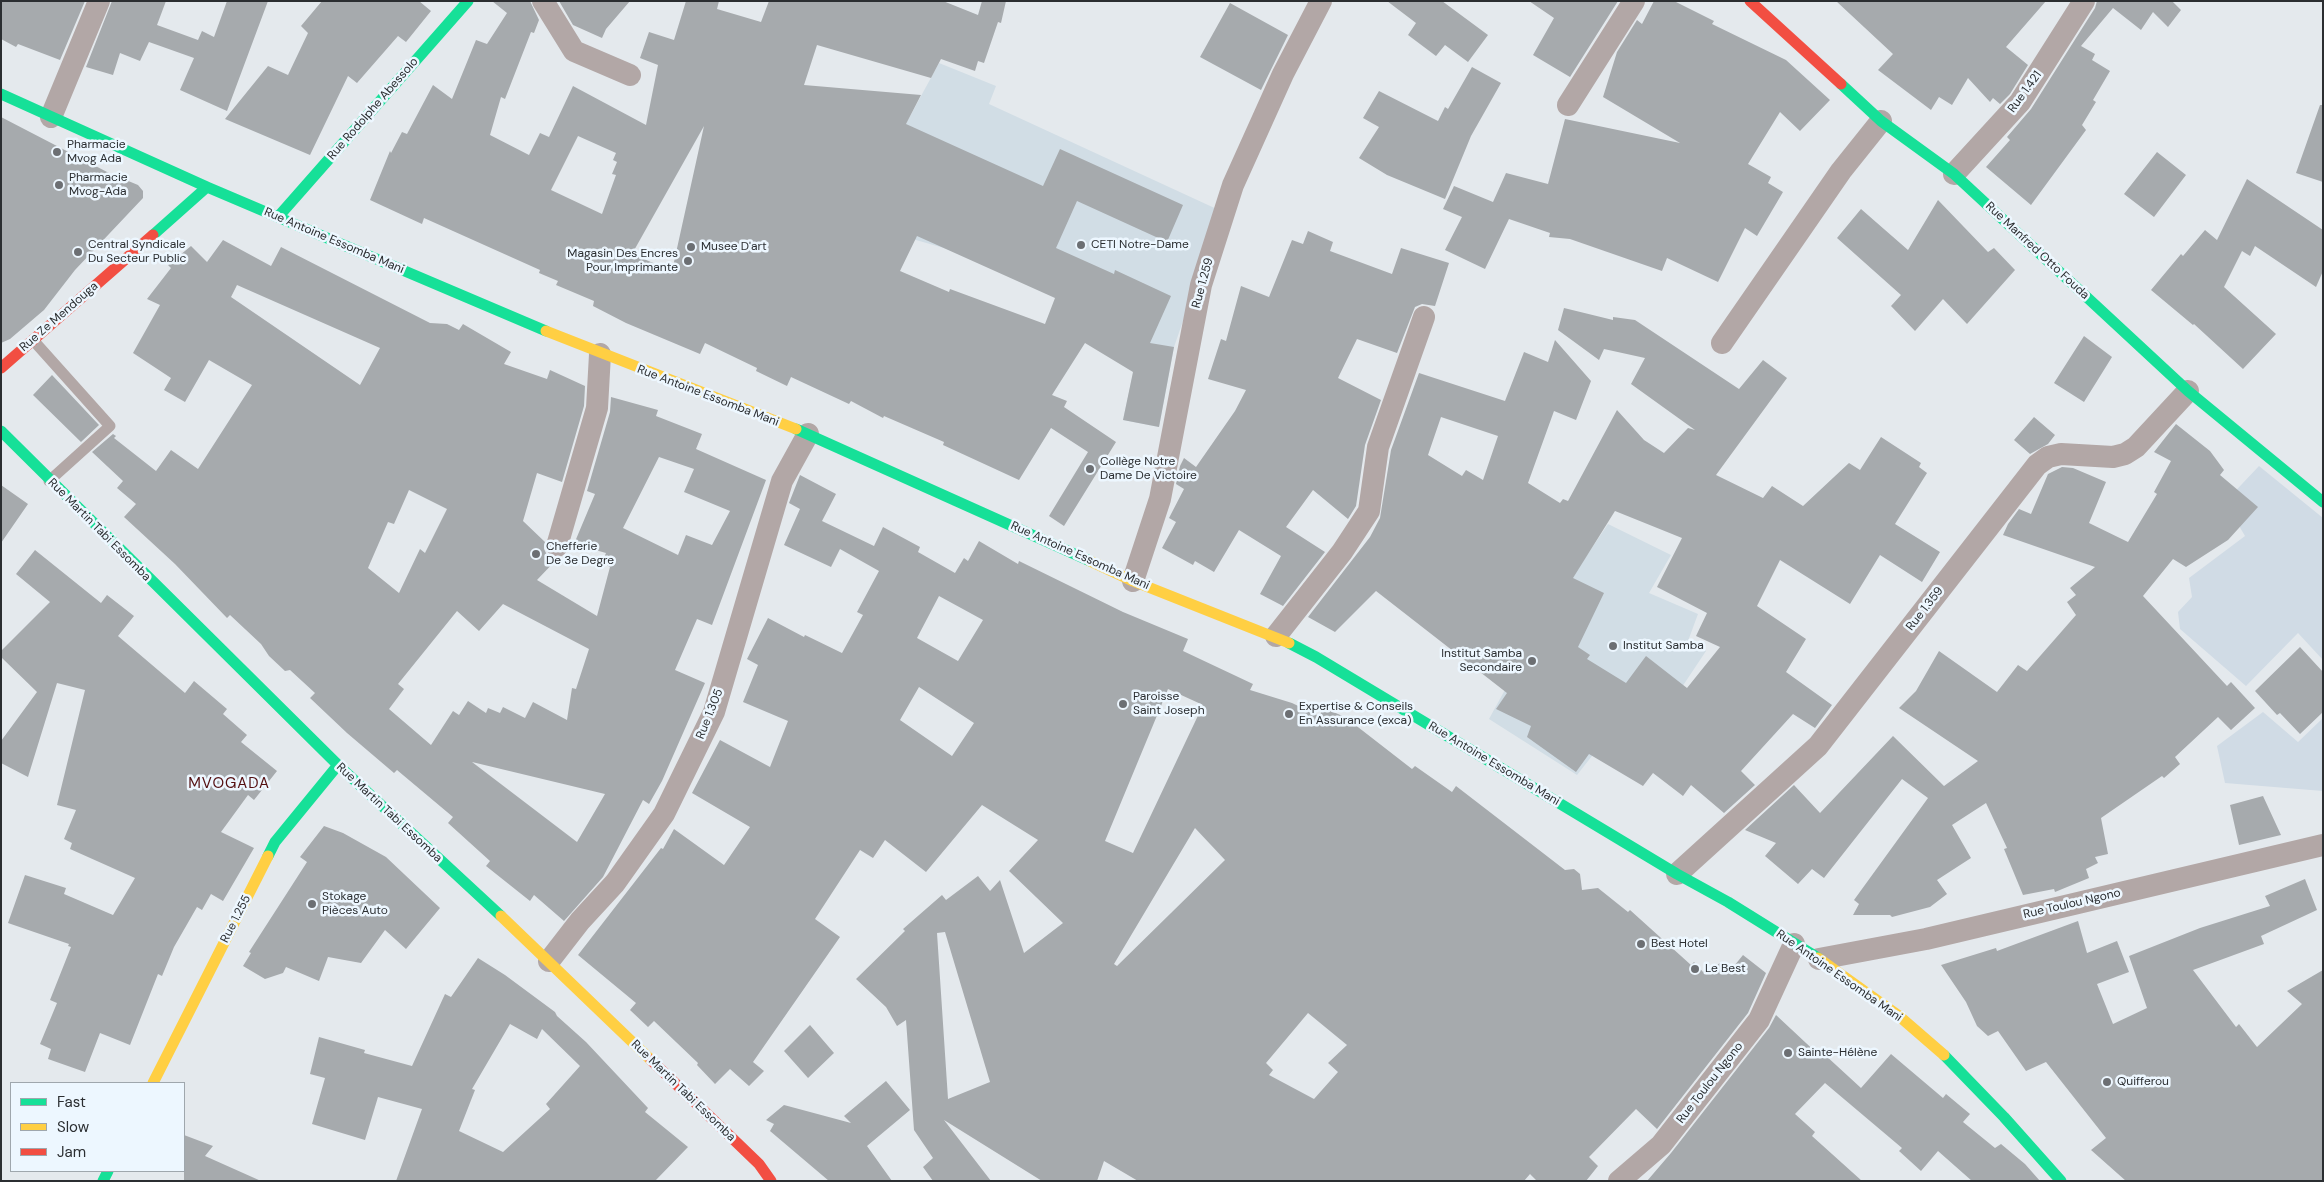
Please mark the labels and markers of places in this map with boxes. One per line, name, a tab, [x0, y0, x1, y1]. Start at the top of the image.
place label: Pharmacie Mvog Ada	[67, 138, 126, 166]
marker: Pharmacie Mvog Ada	[51, 146, 63, 158]
place label: Pharmacie Mvog-Ada	[69, 171, 128, 199]
marker: Pharmacie Mvog-Ada	[53, 179, 65, 191]
place label: Central Syndicale Du Secteur Public	[88, 238, 186, 266]
place label: CETI Notre-Dame	[1091, 238, 1189, 252]
marker: CETI Notre-Dame	[1075, 239, 1087, 251]
place label: Musee D'art	[701, 240, 767, 254]
marker: Musee D'art	[685, 241, 697, 253]
marker: Central Syndicale Du Secteur Public	[72, 246, 84, 258]
place label: Magasin Des Encres Pour Imprimante	[567, 247, 678, 275]
marker: Magasin Des Encres Pour Imprimante	[682, 255, 694, 267]
place label: Collège Notre Dame De Victoire	[1100, 455, 1197, 483]
marker: Collège Notre Dame De Victoire	[1084, 463, 1096, 475]
place label: Chefferie De 3e Degre	[546, 540, 614, 568]
marker: Chefferie De 3e Degre	[530, 548, 542, 560]
place label: Institut Samba	[1623, 639, 1704, 653]
marker: Institut Samba	[1607, 640, 1619, 652]
place label: Institut Samba Secondaire	[1441, 647, 1522, 675]
marker: Institut Samba Secondaire	[1526, 655, 1538, 667]
place label: Paroisse Saint Joseph	[1133, 690, 1205, 718]
marker: Paroisse Saint Joseph	[1117, 698, 1129, 710]
place label: Expertise & Conseils En Assurance (exca)	[1299, 700, 1413, 728]
marker: Expertise & Conseils En Assurance (exca)	[1283, 708, 1295, 720]
place label: Stokage Pièces Auto	[322, 890, 388, 918]
marker: Stokage Pièces Auto	[306, 898, 318, 910]
place label: Best Hotel	[1651, 937, 1708, 951]
marker: Best Hotel	[1635, 938, 1647, 950]
place label: Le Best	[1705, 962, 1746, 976]
marker: Le Best	[1689, 963, 1701, 975]
place label: Sainte-Hélène	[1798, 1046, 1877, 1060]
marker: Sainte-Hélène	[1782, 1047, 1794, 1059]
place label: Quifferou	[2117, 1075, 2169, 1089]
marker: Quifferou	[2101, 1076, 2113, 1088]

